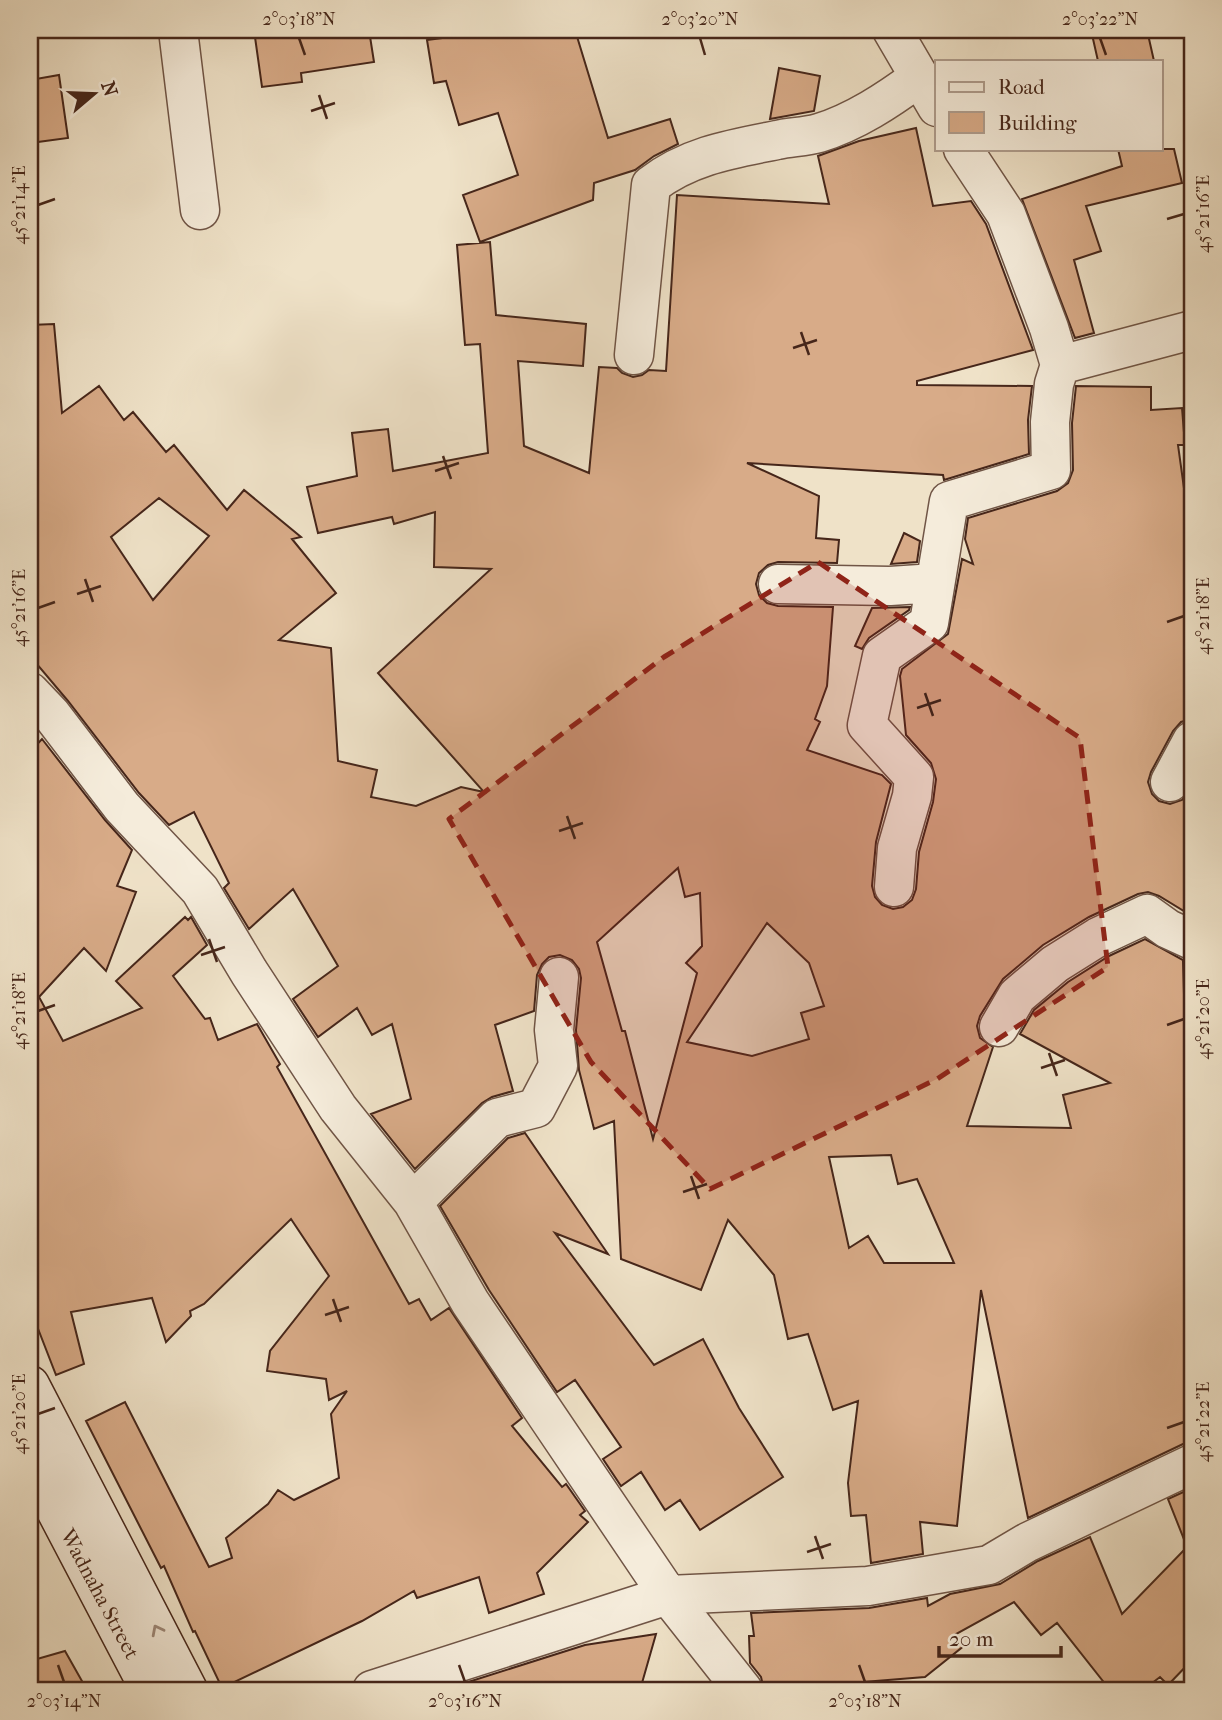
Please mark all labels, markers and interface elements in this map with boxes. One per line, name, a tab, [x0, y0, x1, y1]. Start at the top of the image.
text: 2°03'18"N	[262, 9, 336, 30]
text: 2°03'20"N	[662, 9, 739, 30]
text: 2°03'22"N	[1062, 9, 1138, 30]
north arrow	[60, 60, 130, 130]
legend	[935, 60, 1162, 150]
text: Road	[998, 75, 1045, 99]
text: N	[96, 78, 122, 100]
text: Building	[998, 111, 1077, 135]
text: 45°21'14"E	[9, 165, 30, 245]
text: 45°21'16"E	[1193, 175, 1214, 253]
text: 45°21'16"E	[9, 569, 30, 647]
text: 45°21'18"E	[1193, 577, 1214, 655]
text: 45°21'18"E	[9, 972, 30, 1050]
text: 45°21'20"E	[1193, 978, 1214, 1060]
text: 45°21'20"E	[9, 1373, 30, 1455]
text: 45°21'22"E	[1193, 1382, 1214, 1462]
street label: Wadnaha Street	[55, 1524, 145, 1663]
scale bar	[939, 1615, 1061, 1659]
one-way arrow	[151, 1625, 165, 1637]
text: 20 m	[949, 1627, 994, 1651]
text: 2°03'14"N	[27, 1691, 102, 1712]
text: 2°03'16"N	[428, 1691, 502, 1712]
text: 2°03'18"N	[828, 1691, 902, 1712]

